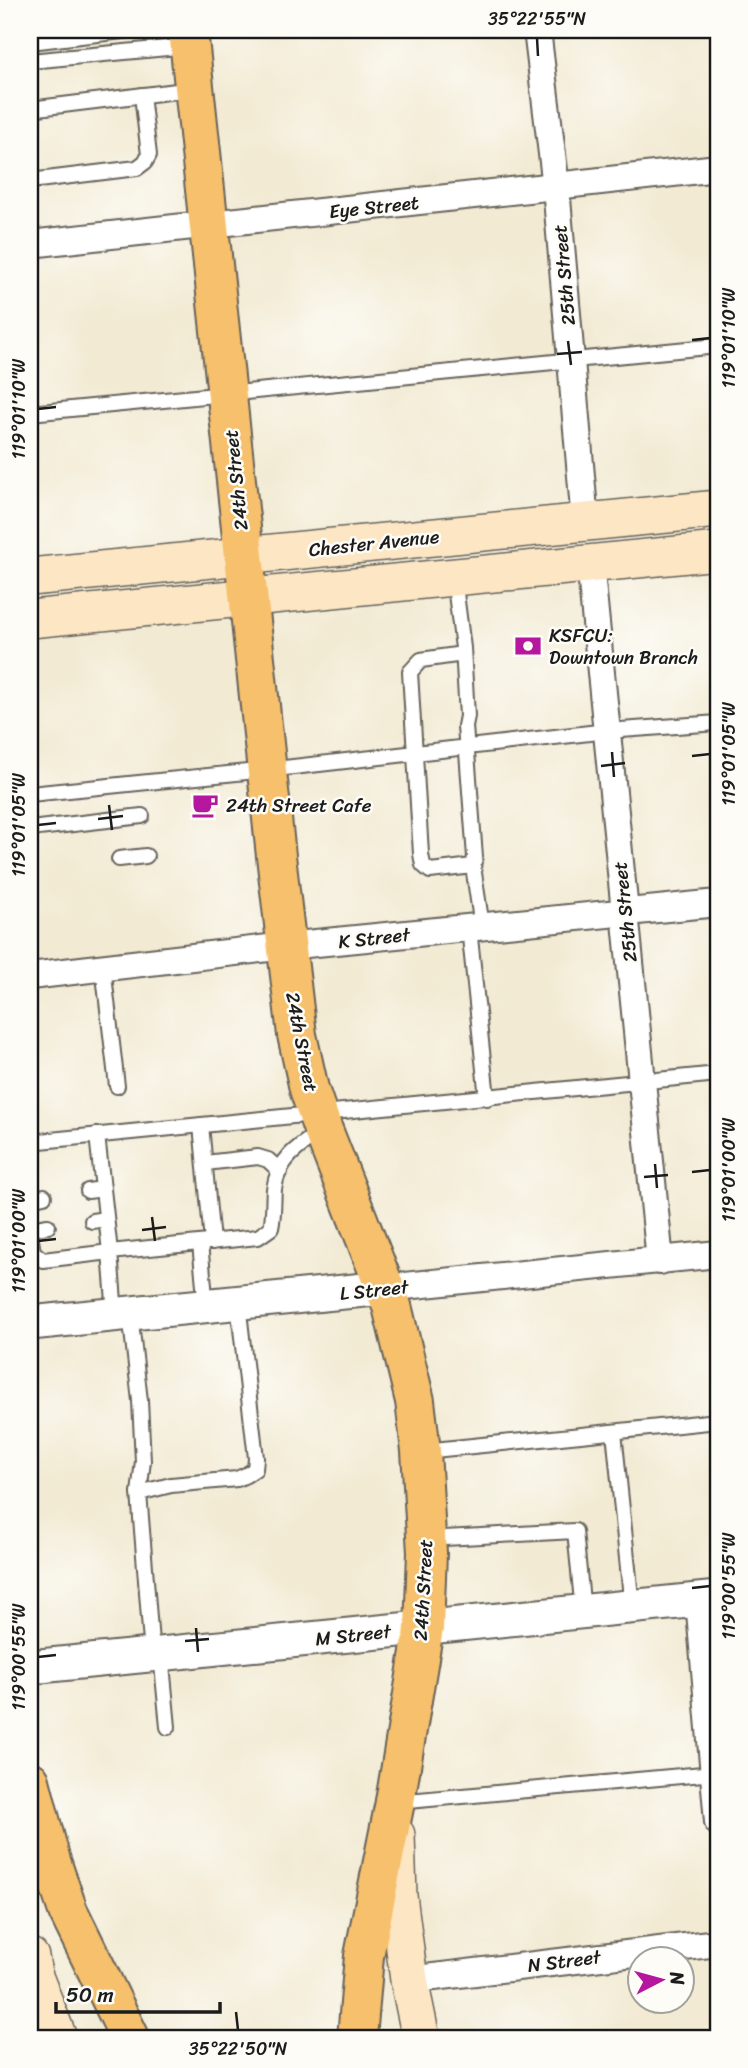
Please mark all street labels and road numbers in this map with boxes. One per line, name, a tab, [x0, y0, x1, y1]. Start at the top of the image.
street label: Eye Street	[327, 186, 421, 228]
street label: 25th Street	[543, 223, 585, 327]
street label: 24th Street	[214, 428, 258, 532]
street label: Chester Avenue	[307, 520, 441, 566]
street label: 25th Street	[603, 860, 647, 964]
street label: K Street	[337, 918, 413, 958]
street label: 24th Street	[276, 989, 328, 1095]
street label: L Street	[338, 1270, 411, 1310]
street label: 24th Street	[404, 1539, 442, 1641]
street label: M Street	[314, 1614, 394, 1655]
street label: N Street	[526, 1940, 604, 1982]

